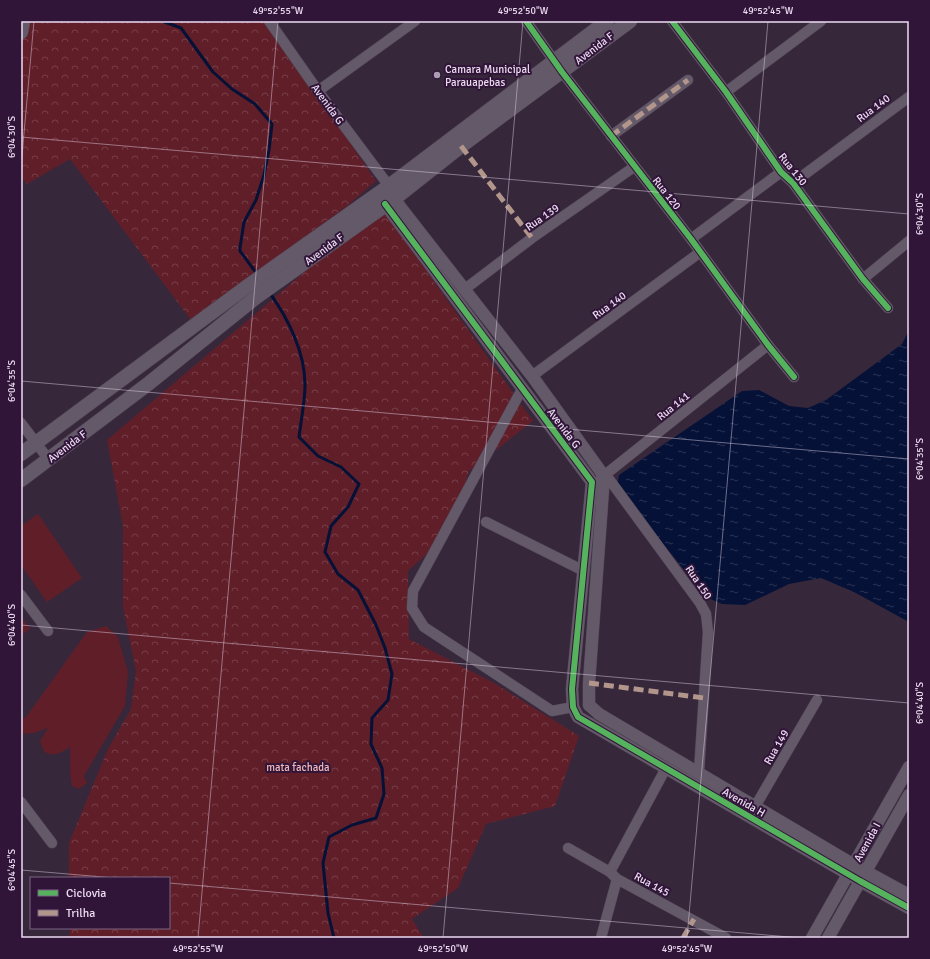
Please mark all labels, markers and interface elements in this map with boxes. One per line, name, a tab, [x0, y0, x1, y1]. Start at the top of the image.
text: 49°52'55"W	[253, 5, 304, 17]
text: 49°52'50"W	[498, 5, 549, 17]
text: 49°52'45"W	[743, 5, 794, 17]
street label: Avenida F	[572, 29, 617, 67]
place label: Camara Municipal Parauapebas	[445, 63, 530, 89]
marker: Camara Municipal Parauapebas	[432, 70, 442, 80]
street label: Avenida G	[309, 82, 347, 127]
street label: Rua 140	[854, 92, 893, 125]
text: 6°04'30"S	[6, 115, 18, 158]
street label: Rua 130	[776, 150, 810, 188]
street label: Rua 120	[650, 174, 684, 212]
text: 6°04'30"S	[914, 192, 926, 235]
street label: Rua 139	[523, 201, 562, 234]
street label: Avenida F	[302, 231, 347, 268]
street label: Rua 140	[590, 289, 629, 322]
text: 6°04'35"S	[6, 359, 18, 402]
street label: Rua 141	[654, 389, 692, 423]
street label: Avenida G	[544, 406, 583, 451]
street label: Avenida F	[45, 427, 90, 465]
text: 6°04'35"S	[914, 437, 926, 480]
street label: Rua 150	[683, 563, 715, 602]
text: 6°04'40"S	[6, 603, 18, 646]
text: 6°04'40"S	[914, 681, 926, 724]
street label: Rua 149	[761, 727, 792, 767]
park label: mata fachada	[266, 761, 330, 774]
street label: Avenida H	[720, 785, 767, 820]
street label: Avenida I	[851, 820, 884, 864]
text: 6°04'45"S	[6, 848, 18, 891]
street label: Rua 145	[632, 870, 672, 899]
legend	[30, 877, 170, 929]
text: Ciclovia	[66, 886, 106, 901]
text: Trilha	[66, 906, 95, 921]
text: 49°52'55"W	[173, 943, 224, 955]
text: 49°52'50"W	[418, 943, 469, 955]
text: 49°52'45"W	[662, 943, 713, 955]

